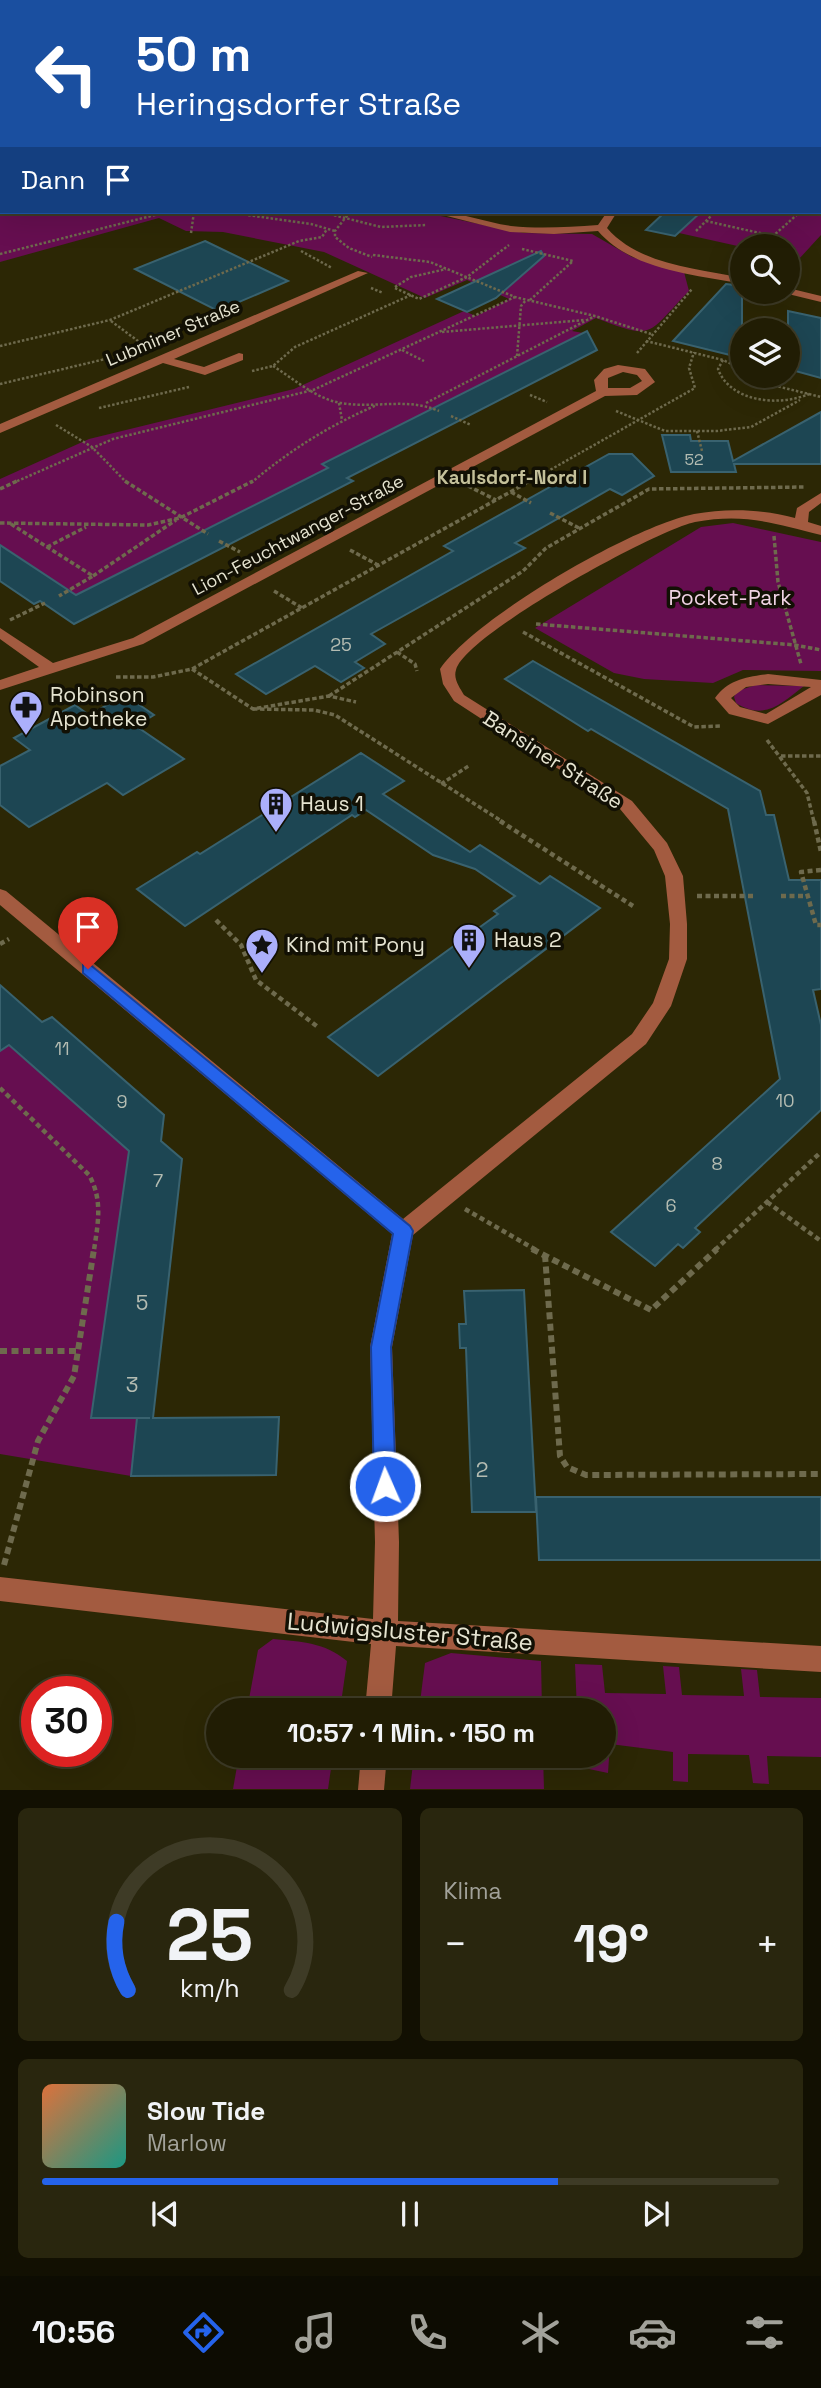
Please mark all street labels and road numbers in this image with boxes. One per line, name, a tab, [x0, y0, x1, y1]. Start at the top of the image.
street label: Lubminer Straße	[102, 294, 243, 371]
street label: Lion-Feuchtwanger-Straße	[188, 469, 407, 600]
street label: Bansiner Straße	[478, 704, 628, 815]
street label: Ludwigsluster Straße	[286, 1605, 534, 1658]

